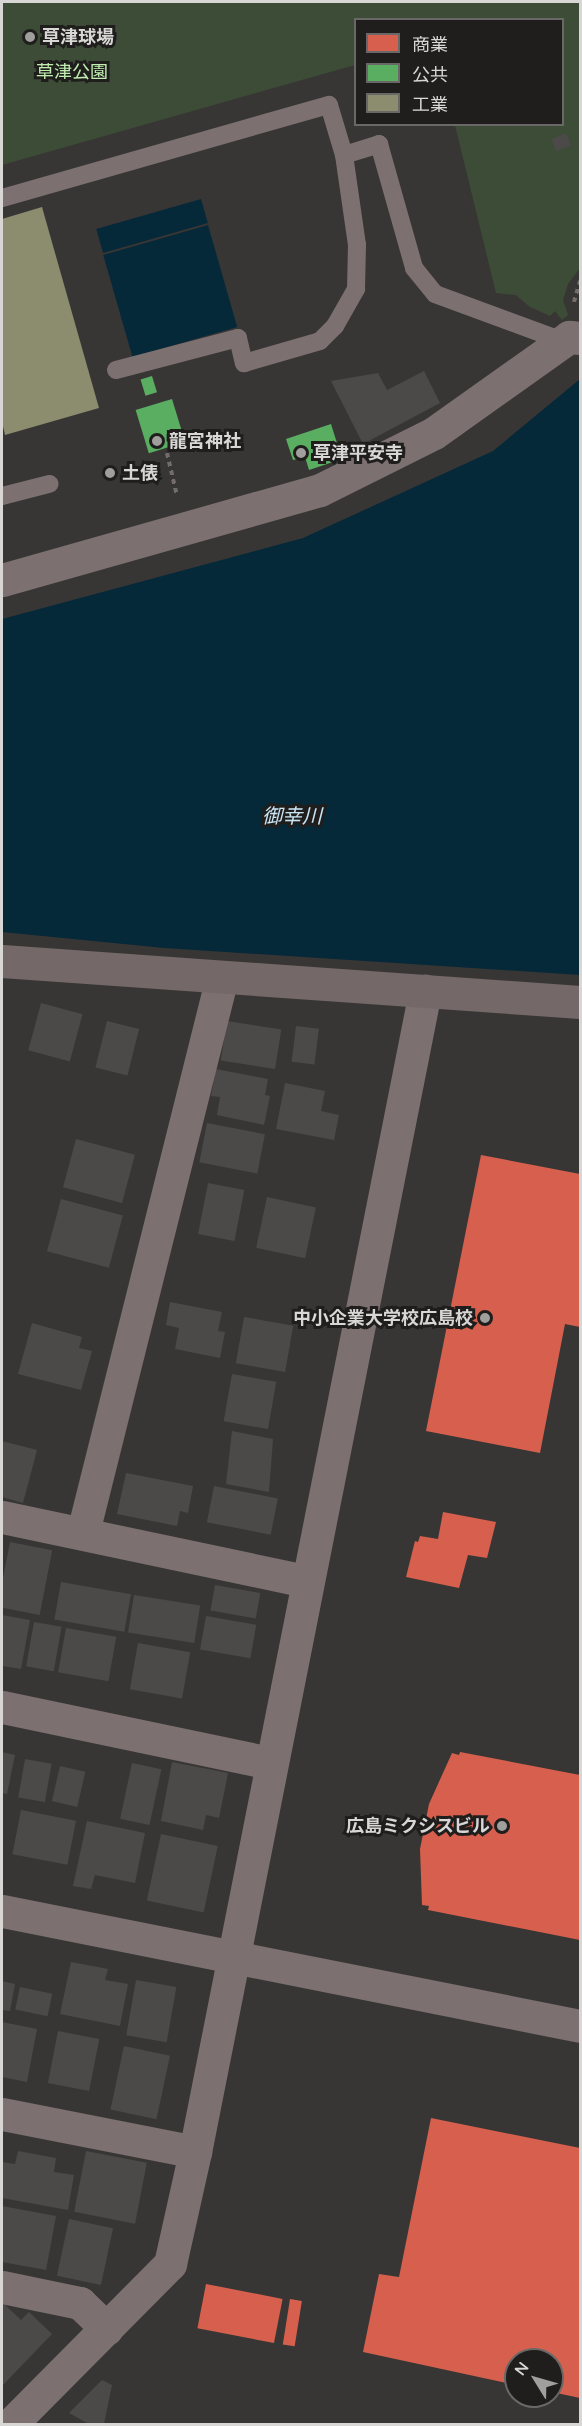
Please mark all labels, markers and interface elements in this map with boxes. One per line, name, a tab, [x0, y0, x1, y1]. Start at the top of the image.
legend	[354, 18, 564, 126]
place label: 草津球場	[42, 26, 114, 48]
marker: 草津球場	[23, 30, 37, 44]
text: 商業	[412, 33, 448, 56]
park label: 草津公園	[36, 61, 108, 83]
text: 公共	[412, 63, 448, 86]
text: 工業	[412, 93, 448, 116]
place label: 龍宮神社	[169, 430, 241, 452]
marker: 龍宮神社	[150, 434, 164, 448]
place label: 草津平安寺	[313, 442, 403, 464]
marker: 草津平安寺	[294, 446, 308, 460]
place label: 土俵	[122, 462, 158, 484]
marker: 土俵	[103, 466, 117, 480]
water label: 御幸川	[262, 803, 322, 827]
place label: 中小企業大学校広島校	[293, 1307, 473, 1329]
marker: 中小企業大学校広島校	[478, 1311, 492, 1325]
place label: 広島ミクシスビル	[346, 1815, 490, 1837]
marker: 広島ミクシスビル	[495, 1819, 509, 1833]
north arrow	[504, 2348, 564, 2408]
text: N	[510, 2358, 533, 2379]

